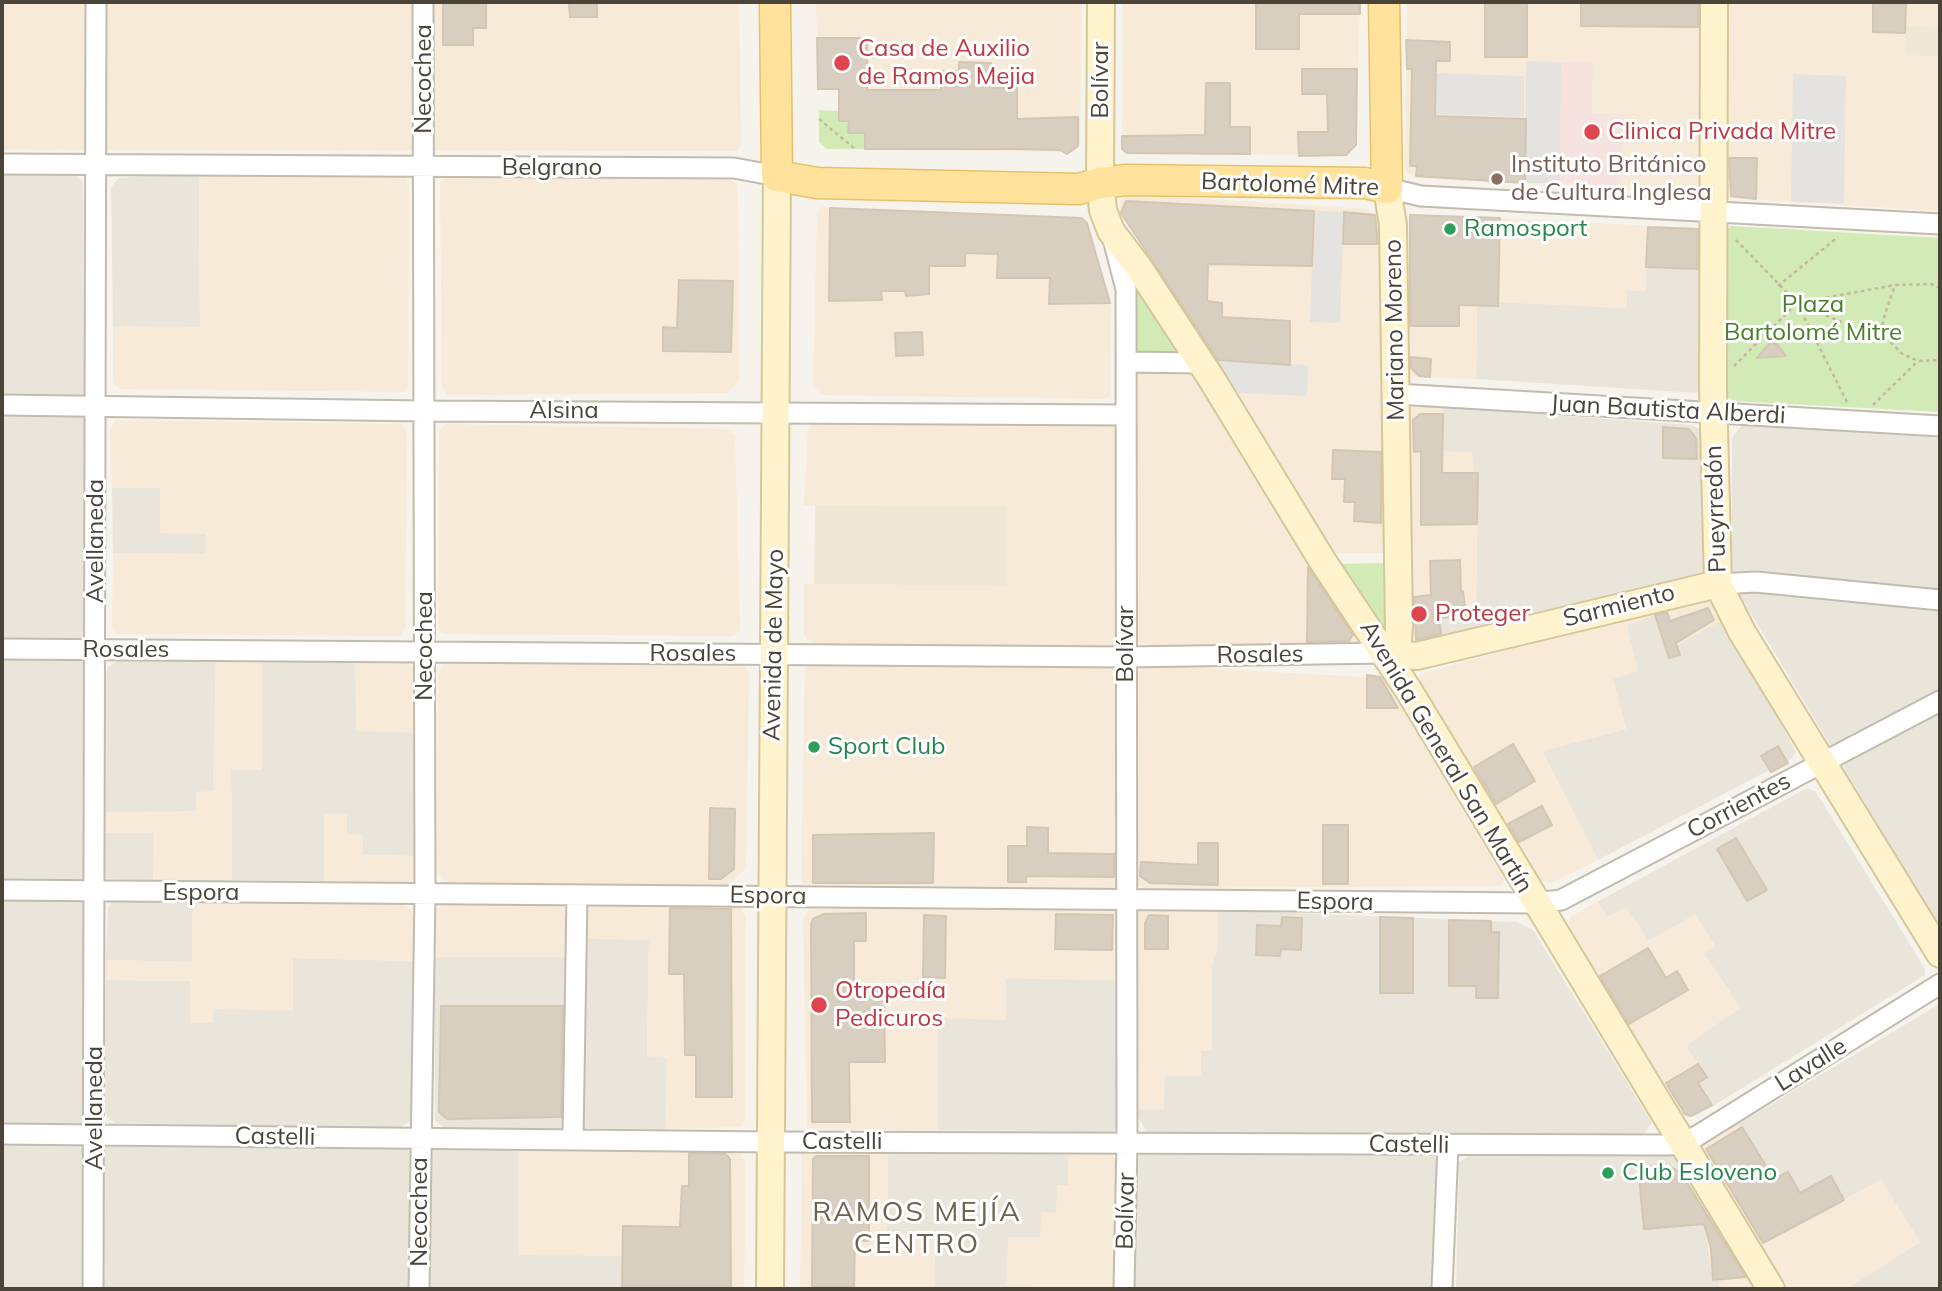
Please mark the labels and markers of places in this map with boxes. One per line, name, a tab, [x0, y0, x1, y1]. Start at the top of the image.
place label: Casa de Auxilio de Ramos Mejia	[858, 35, 1035, 91]
marker: Casa de Auxilio de Ramos Mejia	[832, 53, 852, 73]
place label: Clinica Privada Mitre	[1608, 118, 1836, 146]
marker: Clinica Privada Mitre	[1582, 122, 1602, 142]
place label: Instituto Británico de Cultura Inglesa	[1511, 151, 1712, 207]
marker: Instituto Británico de Cultura Inglesa	[1489, 171, 1505, 187]
place label: Ramosport	[1464, 215, 1587, 243]
marker: Ramosport	[1442, 221, 1458, 237]
place label: Proteger	[1435, 600, 1530, 628]
marker: Proteger	[1409, 604, 1429, 624]
place label: Sport Club	[828, 733, 945, 761]
marker: Sport Club	[806, 739, 822, 755]
place label: Otropedía Pedicuros	[835, 977, 946, 1033]
marker: Otropedía Pedicuros	[809, 995, 829, 1015]
place label: Club Esloveno	[1622, 1159, 1777, 1187]
marker: Club Esloveno	[1600, 1165, 1616, 1181]

